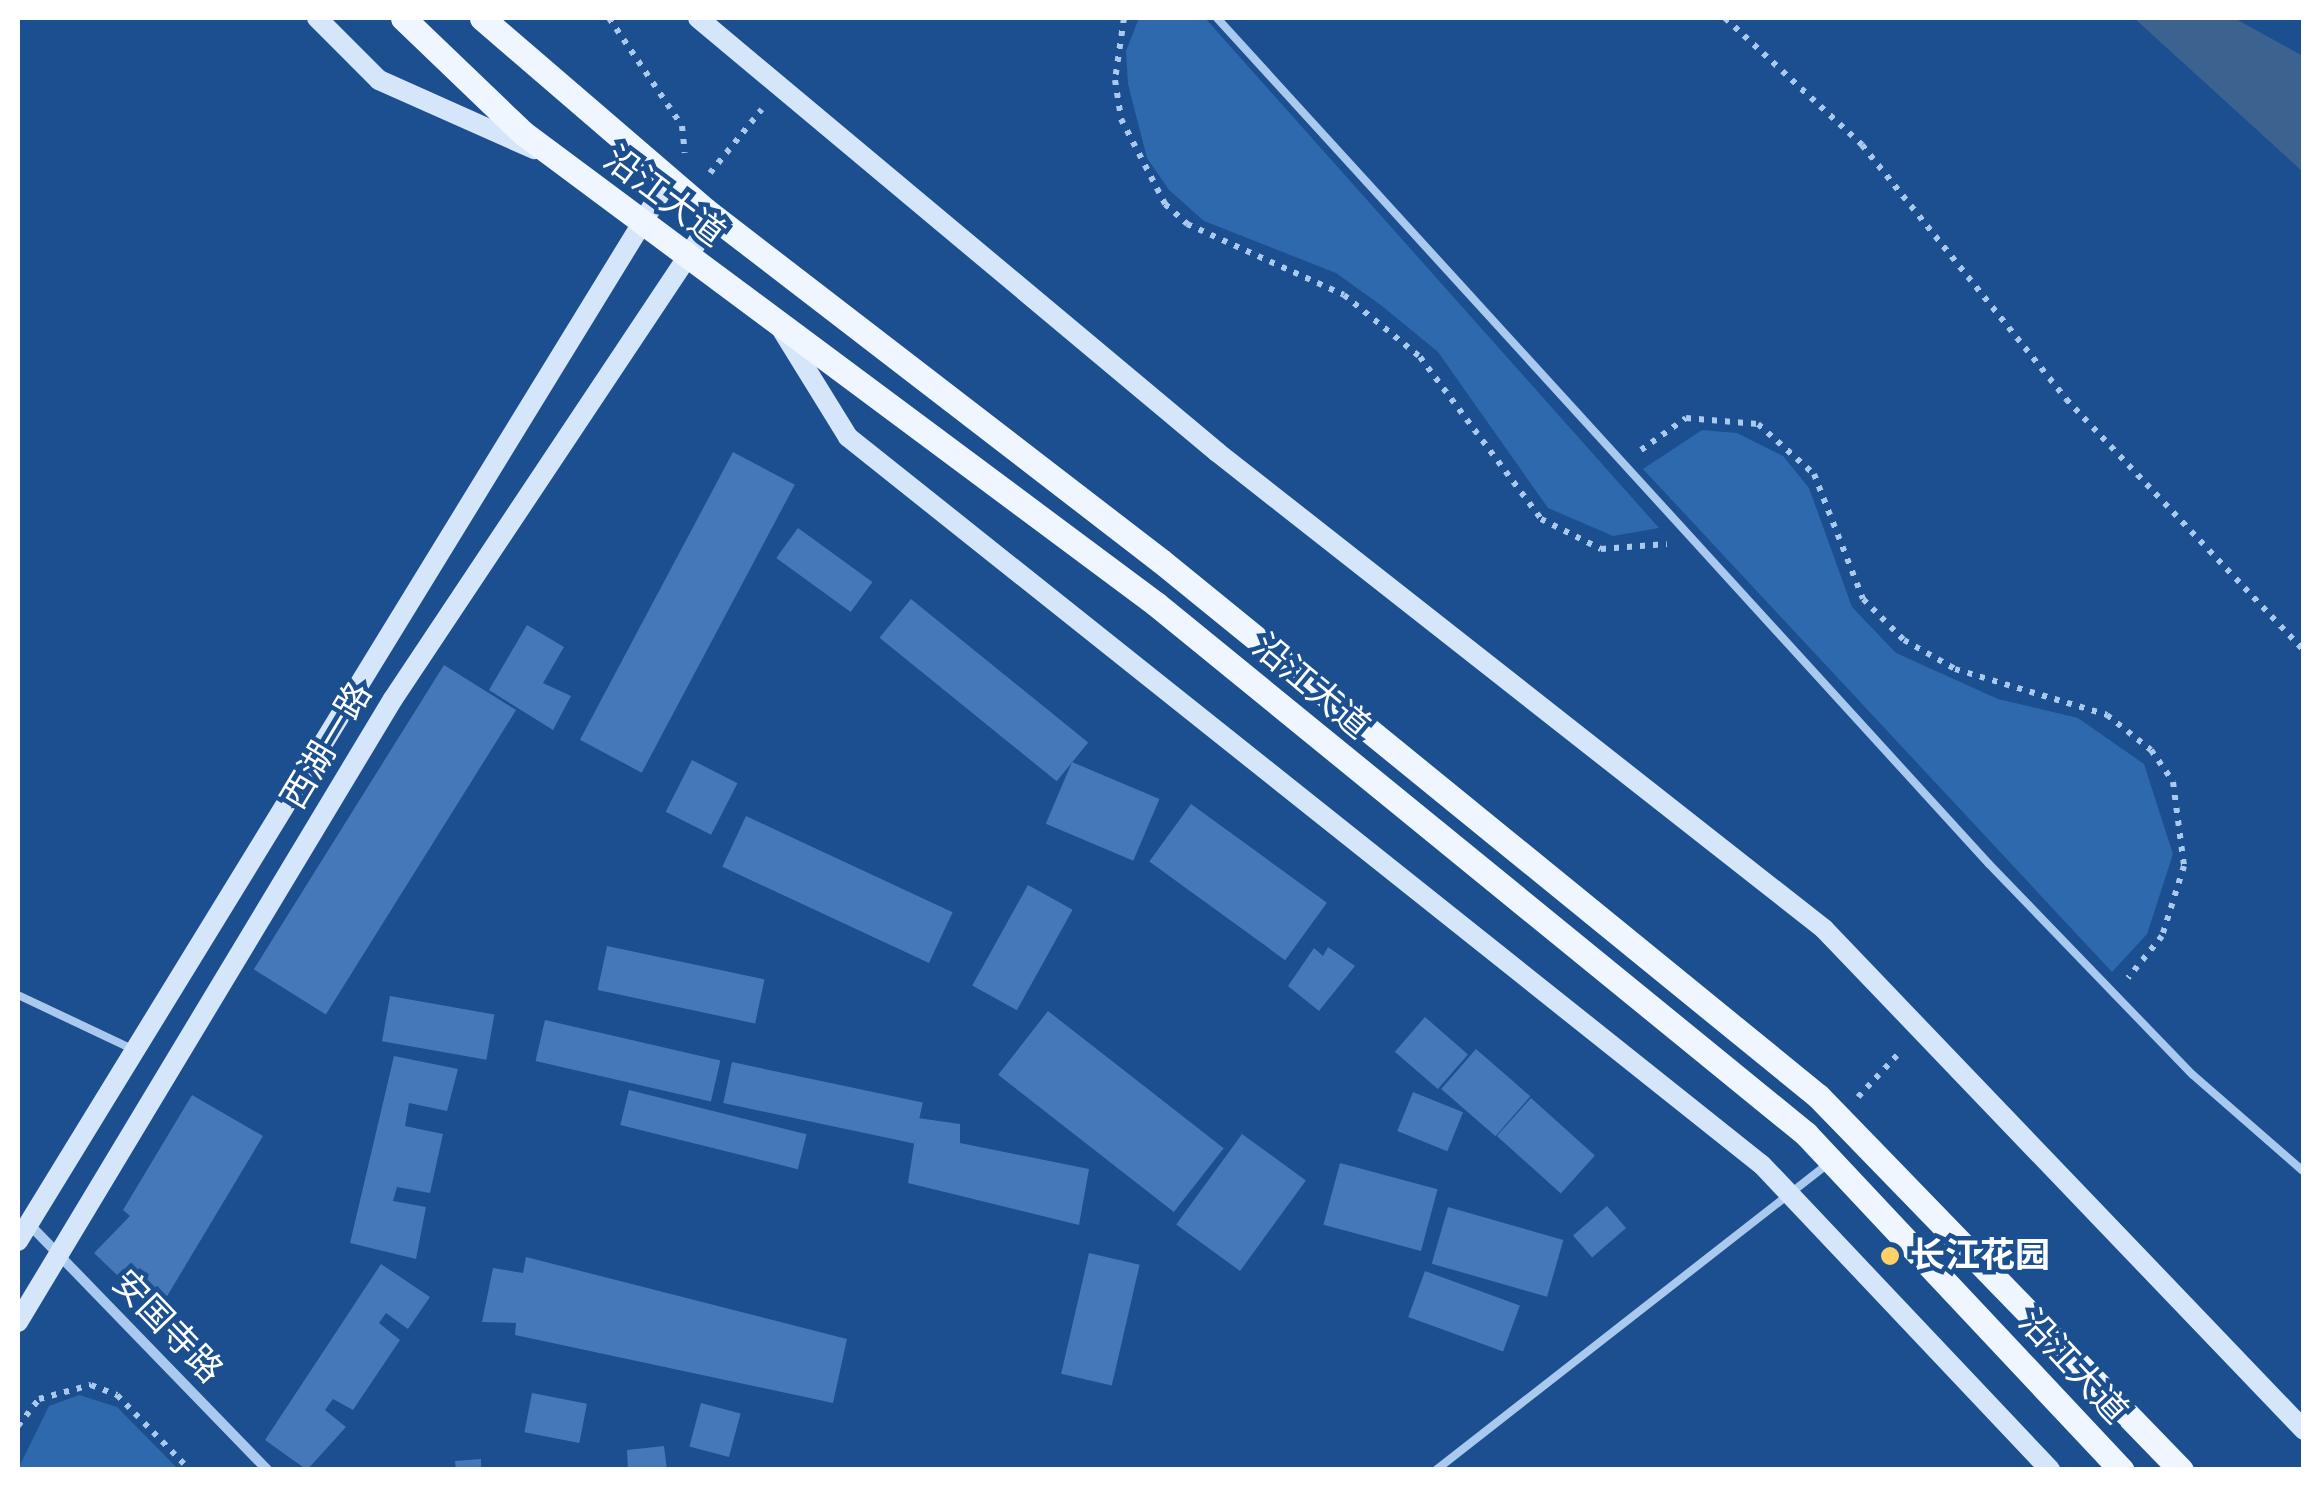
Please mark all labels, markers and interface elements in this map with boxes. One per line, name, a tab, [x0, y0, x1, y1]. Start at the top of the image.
street label: 沿江大道	[595, 138, 733, 256]
street label: 沿江大道	[1244, 626, 1378, 748]
street label: 西湖一路	[273, 675, 381, 817]
place label: 长江花园	[1910, 1235, 2050, 1277]
marker: 长江花园	[1879, 1245, 1901, 1267]
street label: 安国寺路	[103, 1262, 231, 1392]
street label: 沿江大道	[2010, 1301, 2136, 1433]

